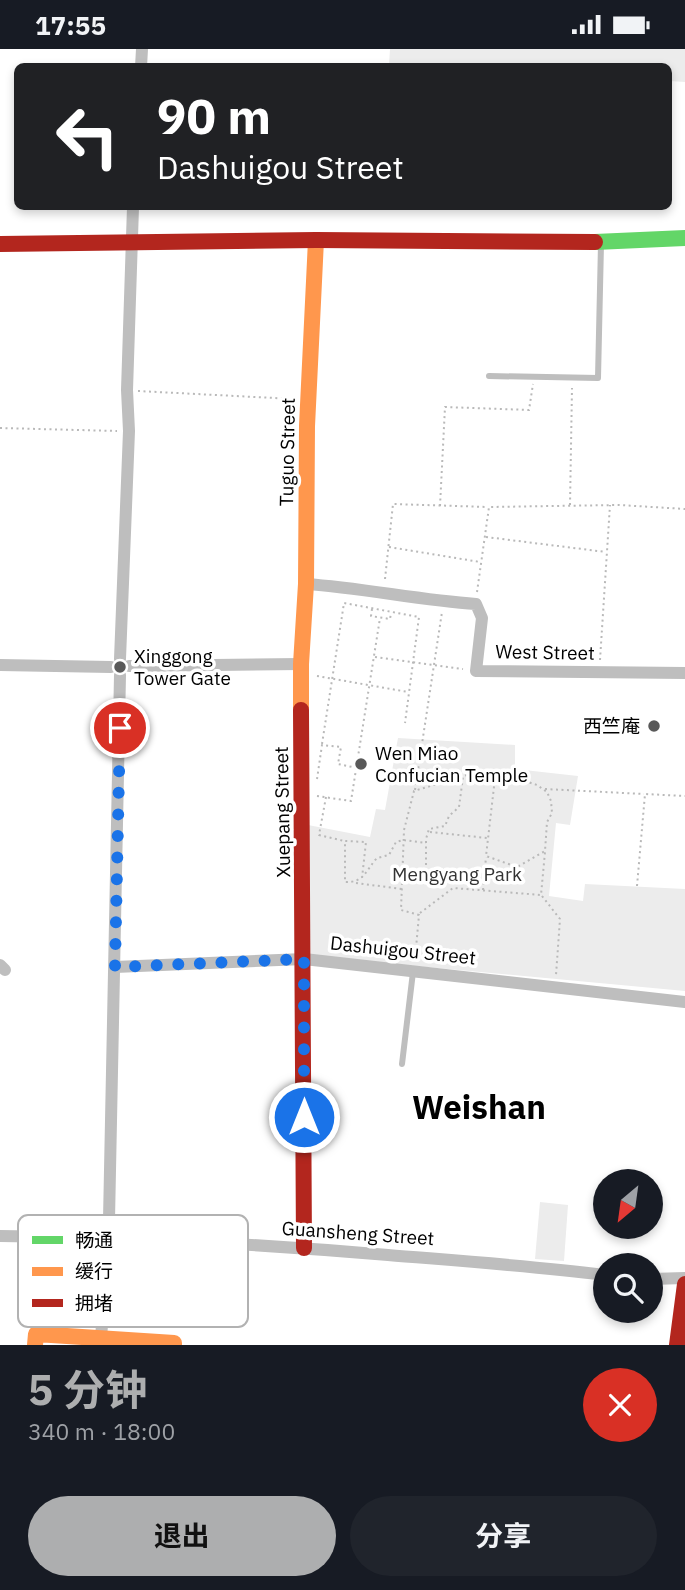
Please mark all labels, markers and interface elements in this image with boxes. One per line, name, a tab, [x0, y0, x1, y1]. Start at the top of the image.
text: 17:55	[35, 8, 106, 42]
text: 90 m	[157, 84, 271, 147]
icon: left	[42, 91, 133, 182]
text: Dashuigou Street	[157, 146, 404, 188]
street label: Tuguo Street	[274, 397, 300, 507]
street label: West Street	[495, 639, 595, 665]
place label: Xinggong Tower Gate	[134, 644, 231, 690]
marker: Xinggong Tower Gate	[112, 659, 128, 675]
pin	[90, 698, 150, 758]
icon: arrive	[101, 709, 139, 747]
place label: 西竺庵	[583, 714, 640, 738]
marker: 西竺庵	[646, 718, 662, 734]
place label: Wen Miao Confucian Temple	[375, 741, 528, 787]
street label: Xuepang Street	[269, 746, 295, 878]
marker: Wen Miao Confucian Temple	[353, 756, 369, 772]
park label: Mengyang Park	[392, 862, 522, 886]
street label: Dashuigou Street	[329, 930, 477, 970]
position arrow	[267, 1080, 341, 1154]
district label: Weishan	[412, 1085, 546, 1128]
north arrow	[593, 1169, 663, 1239]
map controls	[593, 1169, 663, 1323]
legend	[18, 1215, 248, 1327]
street label: Guansheng Street	[281, 1216, 435, 1250]
text: 畅通	[75, 1228, 113, 1252]
button: search	[593, 1253, 663, 1323]
text: 缓行	[75, 1259, 113, 1283]
text: 拥堵	[75, 1291, 113, 1315]
text: 5 分钟	[28, 1362, 147, 1417]
button: close	[583, 1368, 657, 1442]
text: 340 m · 18:00	[28, 1416, 175, 1446]
button: 退出	[28, 1496, 336, 1576]
button: 分享	[350, 1496, 657, 1576]

